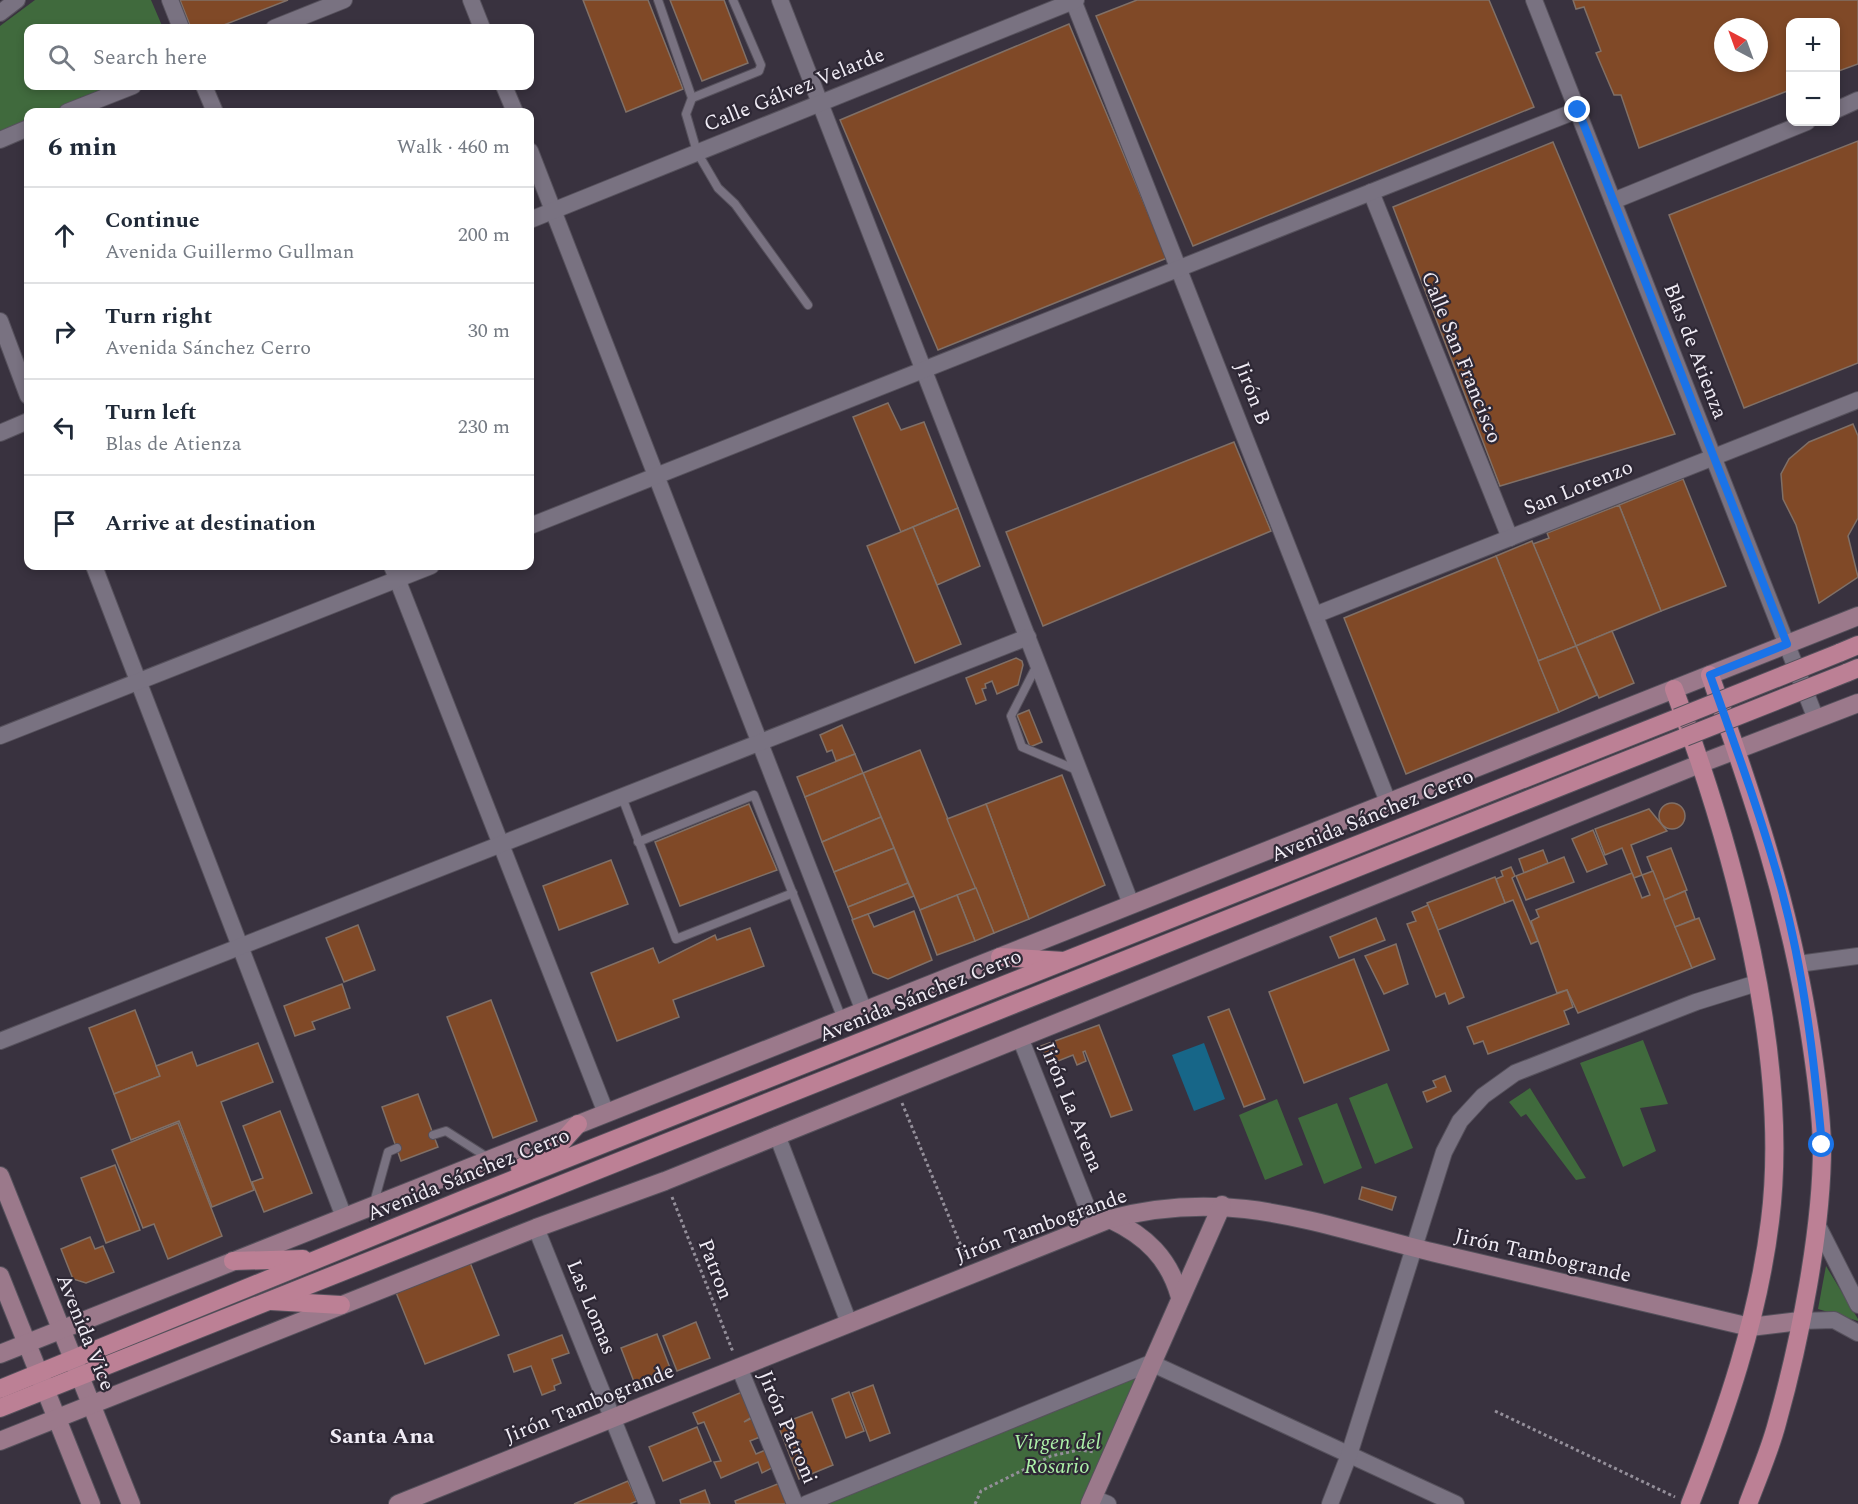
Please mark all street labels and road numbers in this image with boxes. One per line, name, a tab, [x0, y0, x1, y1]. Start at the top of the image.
street label: Calle Gálvez Velarde	[699, 39, 890, 141]
street label: Calle San Francisco	[1412, 267, 1510, 448]
street label: Blas de Atienza	[1654, 279, 1736, 425]
street label: Jirón B	[1225, 357, 1279, 430]
street label: San Lorenzo	[1519, 451, 1638, 524]
street label: Avenida Sánchez Cerro	[1266, 761, 1479, 871]
street label: Avenida Sánchez Cerro	[814, 941, 1027, 1051]
street label: Jirón La Arena	[1031, 1038, 1112, 1178]
street label: Avenida Sánchez Cerro	[362, 1120, 575, 1230]
street label: Jirón Tambogrande	[951, 1180, 1132, 1272]
street label: Jirón Tambogrande	[1451, 1220, 1634, 1292]
street label: Patron	[689, 1234, 741, 1304]
street label: Las Lomas	[558, 1255, 625, 1360]
street label: Avenida Vice	[47, 1269, 123, 1396]
street label: Jirón Tambogrande	[500, 1355, 679, 1453]
street label: Jirón Patroni	[749, 1365, 825, 1489]

